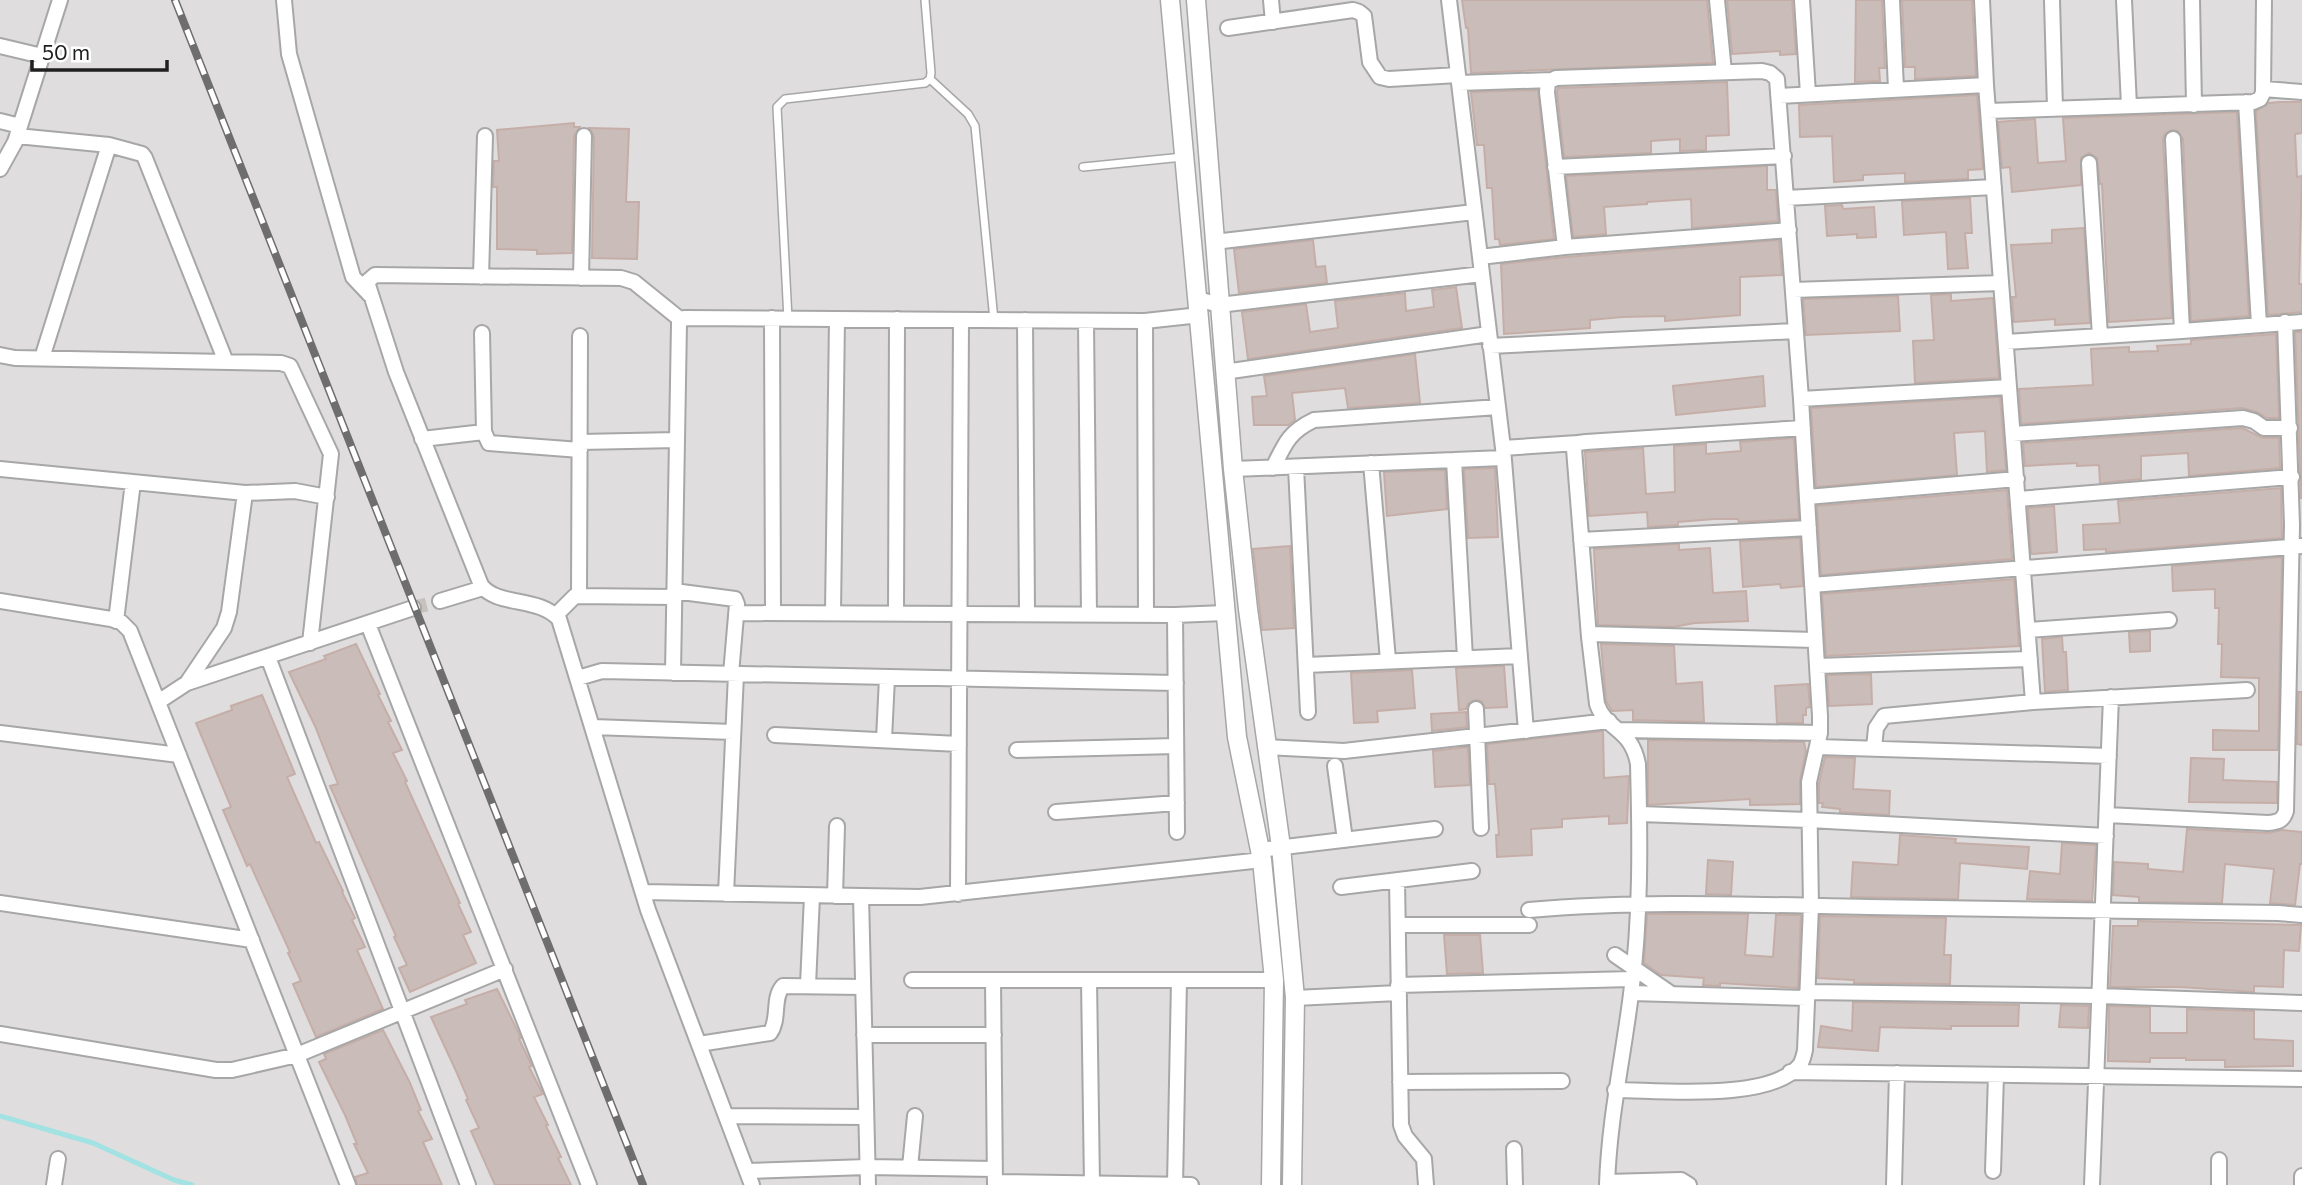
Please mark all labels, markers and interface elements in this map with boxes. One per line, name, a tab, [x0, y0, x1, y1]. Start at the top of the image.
scale bar	[32, 28, 166, 72]
text: 50 m	[42, 39, 90, 64]

